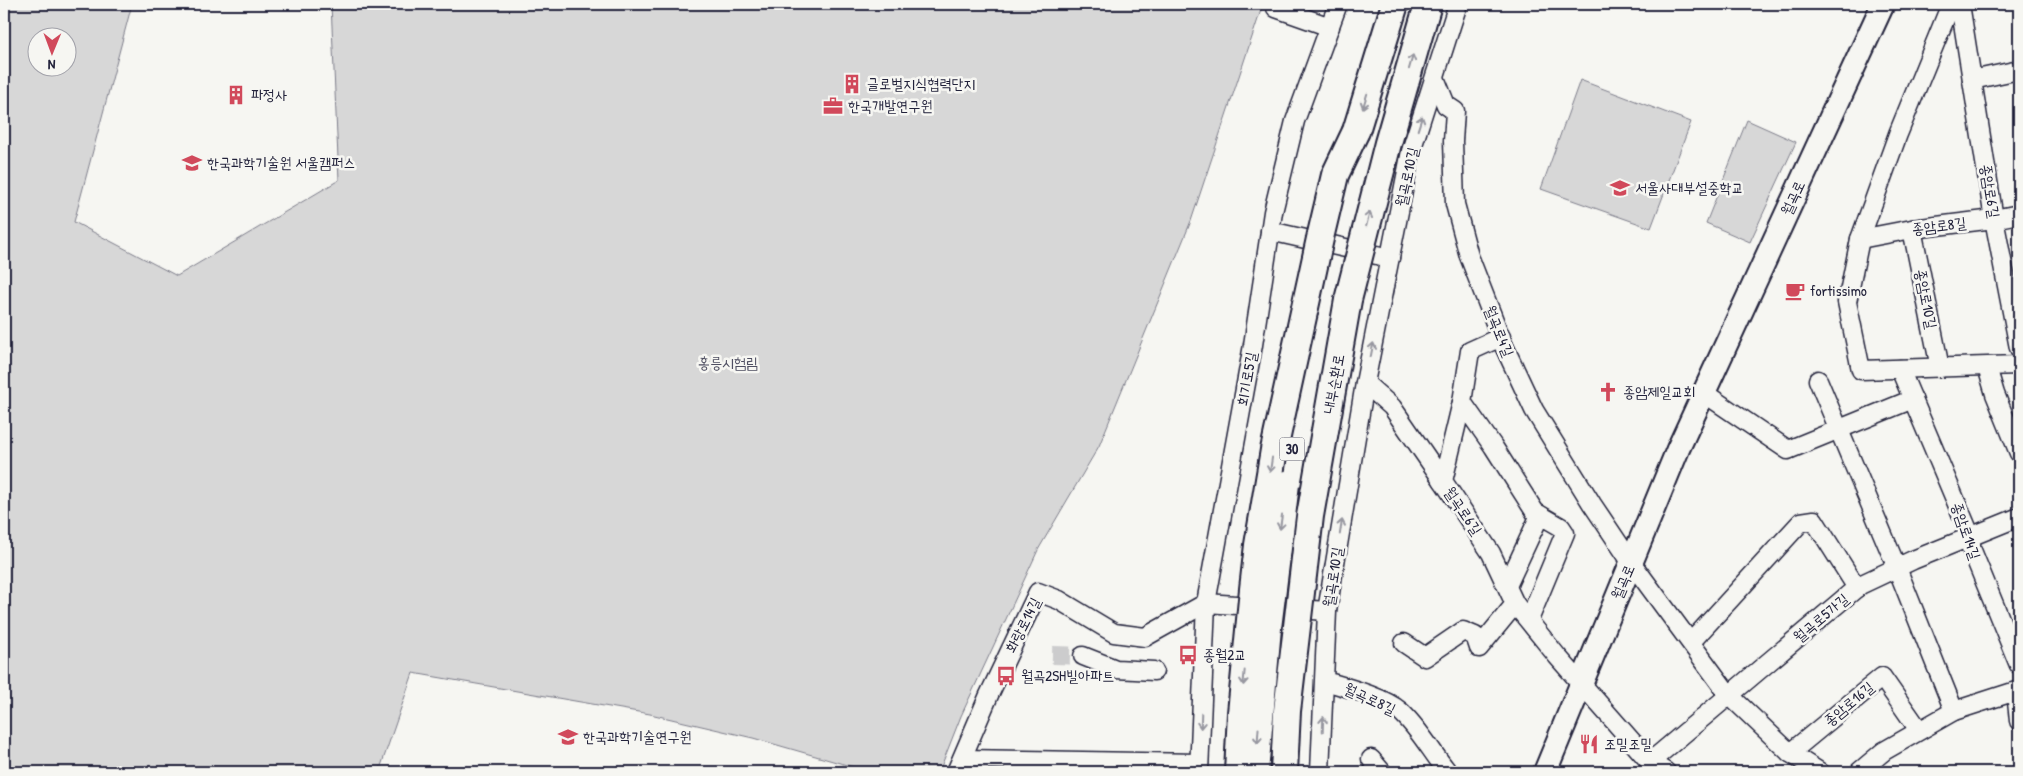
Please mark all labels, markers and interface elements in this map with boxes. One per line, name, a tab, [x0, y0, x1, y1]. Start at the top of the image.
north arrow	[28, 28, 78, 78]
one-way arrow	[1406, 55, 1416, 71]
text: N	[47, 56, 56, 75]
building icon: 글로벌지식협력단지	[841, 73, 863, 95]
place label: 글로벌지식협력단지	[867, 73, 976, 94]
building icon: 파정사	[225, 84, 247, 106]
place label: 파정사	[251, 84, 287, 105]
one-way arrow	[1360, 92, 1370, 108]
office icon: 한국개발연구원	[822, 95, 844, 117]
place label: 한국개발연구원	[848, 95, 933, 116]
one-way arrow	[1416, 115, 1426, 131]
street label: 월곡로10길	[1390, 145, 1423, 209]
school or university icon: 한국과학기술원 서울캠퍼스	[181, 152, 203, 174]
place label: 한국과학기술원 서울캠퍼스	[207, 152, 355, 173]
street label: 종암로6길	[1976, 162, 2005, 219]
school or university icon: 서울사대부설중학교	[1609, 177, 1631, 199]
place label: 서울사대부설중학교	[1635, 177, 1744, 198]
street label: 월곡로	[1775, 177, 1810, 219]
one-way arrow	[1364, 212, 1373, 228]
street label: 종암로8길	[1910, 212, 1967, 239]
street label: 종암로10길	[1910, 267, 1943, 331]
cafe icon: fortissimo	[1784, 280, 1806, 302]
place label: fortissimo	[1810, 280, 1867, 301]
street label: 월곡로4길	[1480, 302, 1519, 360]
one-way arrow	[1367, 342, 1377, 358]
street label: 회기로5길	[1231, 350, 1262, 408]
park label: 홍릉시험림	[698, 352, 758, 373]
street label: 내부순환로	[1318, 352, 1349, 415]
church icon: 종암제일교회	[1597, 381, 1619, 403]
place label: 종암제일교회	[1623, 381, 1695, 402]
road number: 30	[1280, 438, 1304, 460]
one-way arrow	[1266, 457, 1276, 473]
street label: 월곡로6길	[1440, 482, 1487, 539]
street label: 종암로14길	[1947, 499, 1986, 562]
one-way arrow	[1276, 514, 1286, 530]
one-way arrow	[1337, 520, 1347, 536]
street label: 월곡로10길	[1317, 545, 1348, 608]
street label: 월곡로	[1606, 561, 1639, 603]
street label: 월곡로5가길	[1788, 588, 1853, 647]
street label: 화랑로14길	[1000, 594, 1045, 656]
bus stop icon: 종월2교	[1177, 644, 1199, 666]
place label: 종월2교	[1203, 644, 1246, 665]
bus stop icon: 월곡2SH빌아파트	[995, 665, 1017, 687]
place label: 월곡2SH빌아파트	[1021, 665, 1114, 686]
one-way arrow	[1239, 670, 1249, 686]
street label: 종암로16길	[1819, 676, 1878, 731]
street label: 월곡로8길	[1341, 677, 1399, 720]
one-way arrow	[1196, 713, 1205, 729]
one-way arrow	[1318, 716, 1327, 732]
school or university icon: 한국과학기술연구원	[557, 726, 579, 748]
place label: 한국과학기술연구원	[583, 726, 692, 747]
one-way arrow	[1253, 727, 1263, 743]
restaurant icon: 조밀조밀	[1578, 733, 1600, 755]
place label: 조밀조밀	[1604, 733, 1652, 754]

